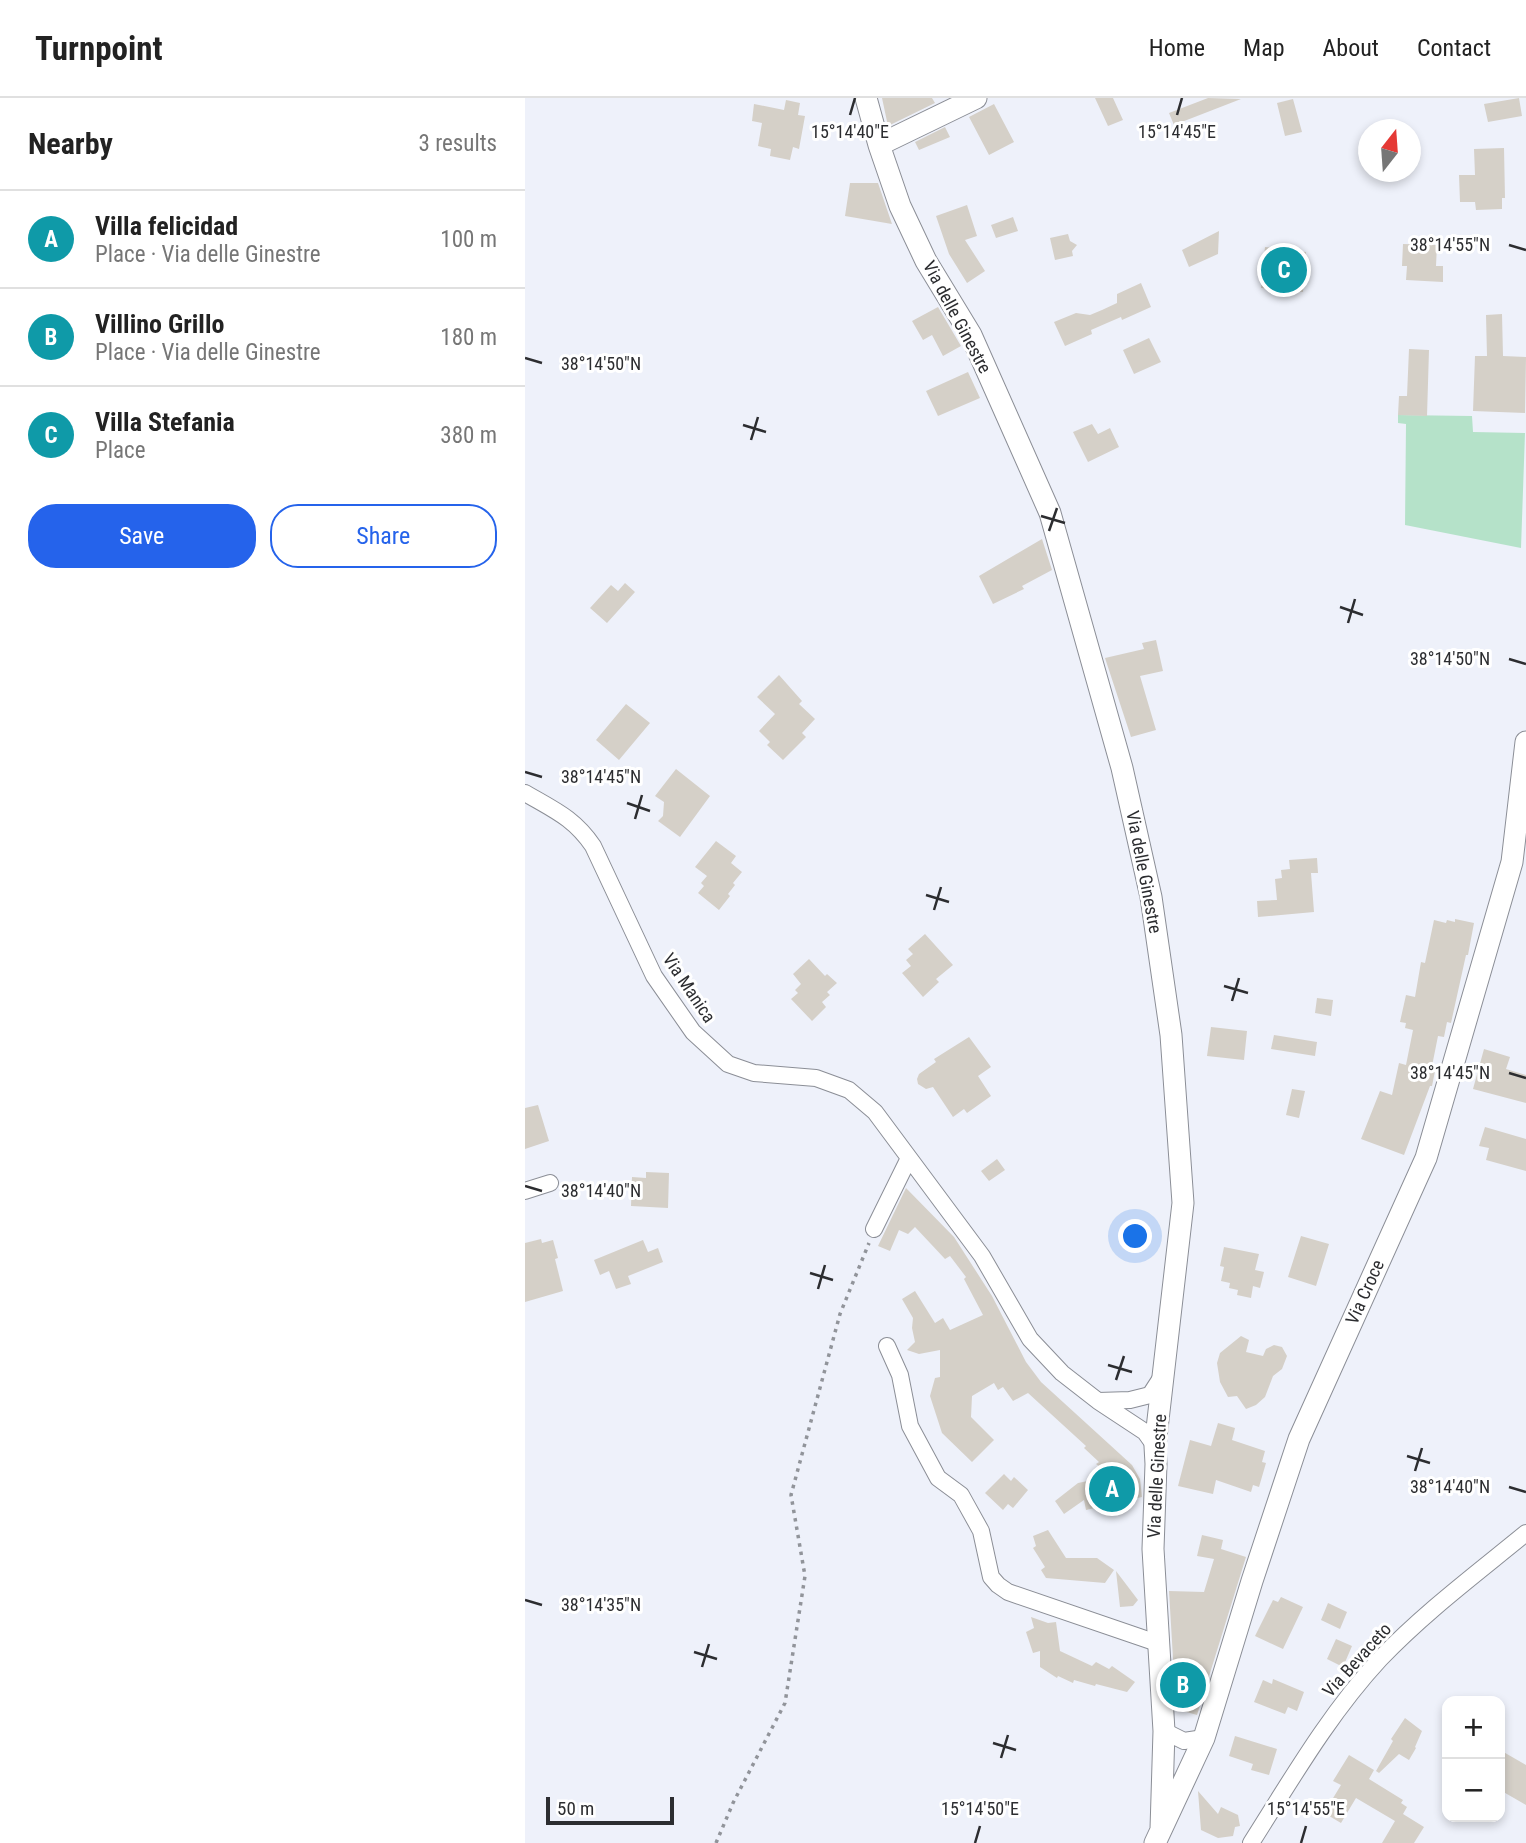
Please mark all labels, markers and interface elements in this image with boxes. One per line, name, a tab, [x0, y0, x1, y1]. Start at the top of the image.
text: Turnpoint	[35, 29, 163, 68]
text: Home	[1149, 34, 1205, 62]
text: Map	[1243, 34, 1285, 62]
text: About	[1323, 34, 1379, 62]
text: Contact	[1417, 34, 1491, 62]
north arrow	[1358, 119, 1421, 182]
text: 15°14'40"E	[811, 121, 889, 142]
text: 15°14'45"E	[1138, 121, 1216, 142]
text: Nearby	[28, 126, 113, 161]
text: 3 results	[419, 130, 497, 157]
text: Villa felicidad	[95, 211, 238, 241]
text: A	[44, 226, 58, 253]
text: 100 m	[440, 226, 497, 253]
text: 38°14'55"N	[1410, 234, 1490, 255]
text: Place · Via delle Ginestre	[95, 241, 321, 268]
pin: C	[1261, 244, 1307, 296]
street label: Via delle Ginestre	[919, 257, 996, 377]
text: Villino Grillo	[95, 309, 224, 339]
text: B	[45, 324, 57, 351]
text: 180 m	[440, 324, 497, 351]
text: Place · Via delle Ginestre	[95, 339, 321, 366]
text: 38°14'50"N	[561, 353, 641, 374]
text: Villa Stefania	[95, 407, 235, 437]
text: C	[44, 422, 58, 449]
text: 380 m	[440, 422, 497, 449]
text: Place	[95, 437, 145, 464]
button: Save	[28, 504, 256, 568]
button: Share	[270, 504, 497, 568]
text: 38°14'50"N	[1410, 648, 1490, 669]
text: 38°14'45"N	[561, 766, 641, 787]
street label: Via delle Ginestre	[1122, 809, 1167, 935]
street label: Via Manica	[659, 949, 720, 1026]
text: 38°14'45"N	[1410, 1062, 1490, 1083]
text: 38°14'40"N	[561, 1180, 641, 1201]
your location	[1118, 1219, 1152, 1253]
street label: Via Croce	[1341, 1256, 1388, 1327]
street label: Via delle Ginestre	[1143, 1413, 1170, 1539]
pin: A	[1089, 1463, 1135, 1515]
text: 38°14'40"N	[1410, 1476, 1490, 1497]
text: 38°14'35"N	[561, 1594, 641, 1615]
street label: Via Bevaceto	[1318, 1618, 1395, 1701]
pin: B	[1160, 1659, 1206, 1711]
map controls	[1442, 1696, 1505, 1822]
button: +	[1442, 1696, 1505, 1759]
button: −	[1442, 1759, 1505, 1822]
scale bar	[546, 1794, 674, 1826]
text: 50 m	[557, 1797, 594, 1820]
text: 15°14'50"E	[941, 1798, 1019, 1819]
text: 15°14'55"E	[1267, 1798, 1345, 1819]

